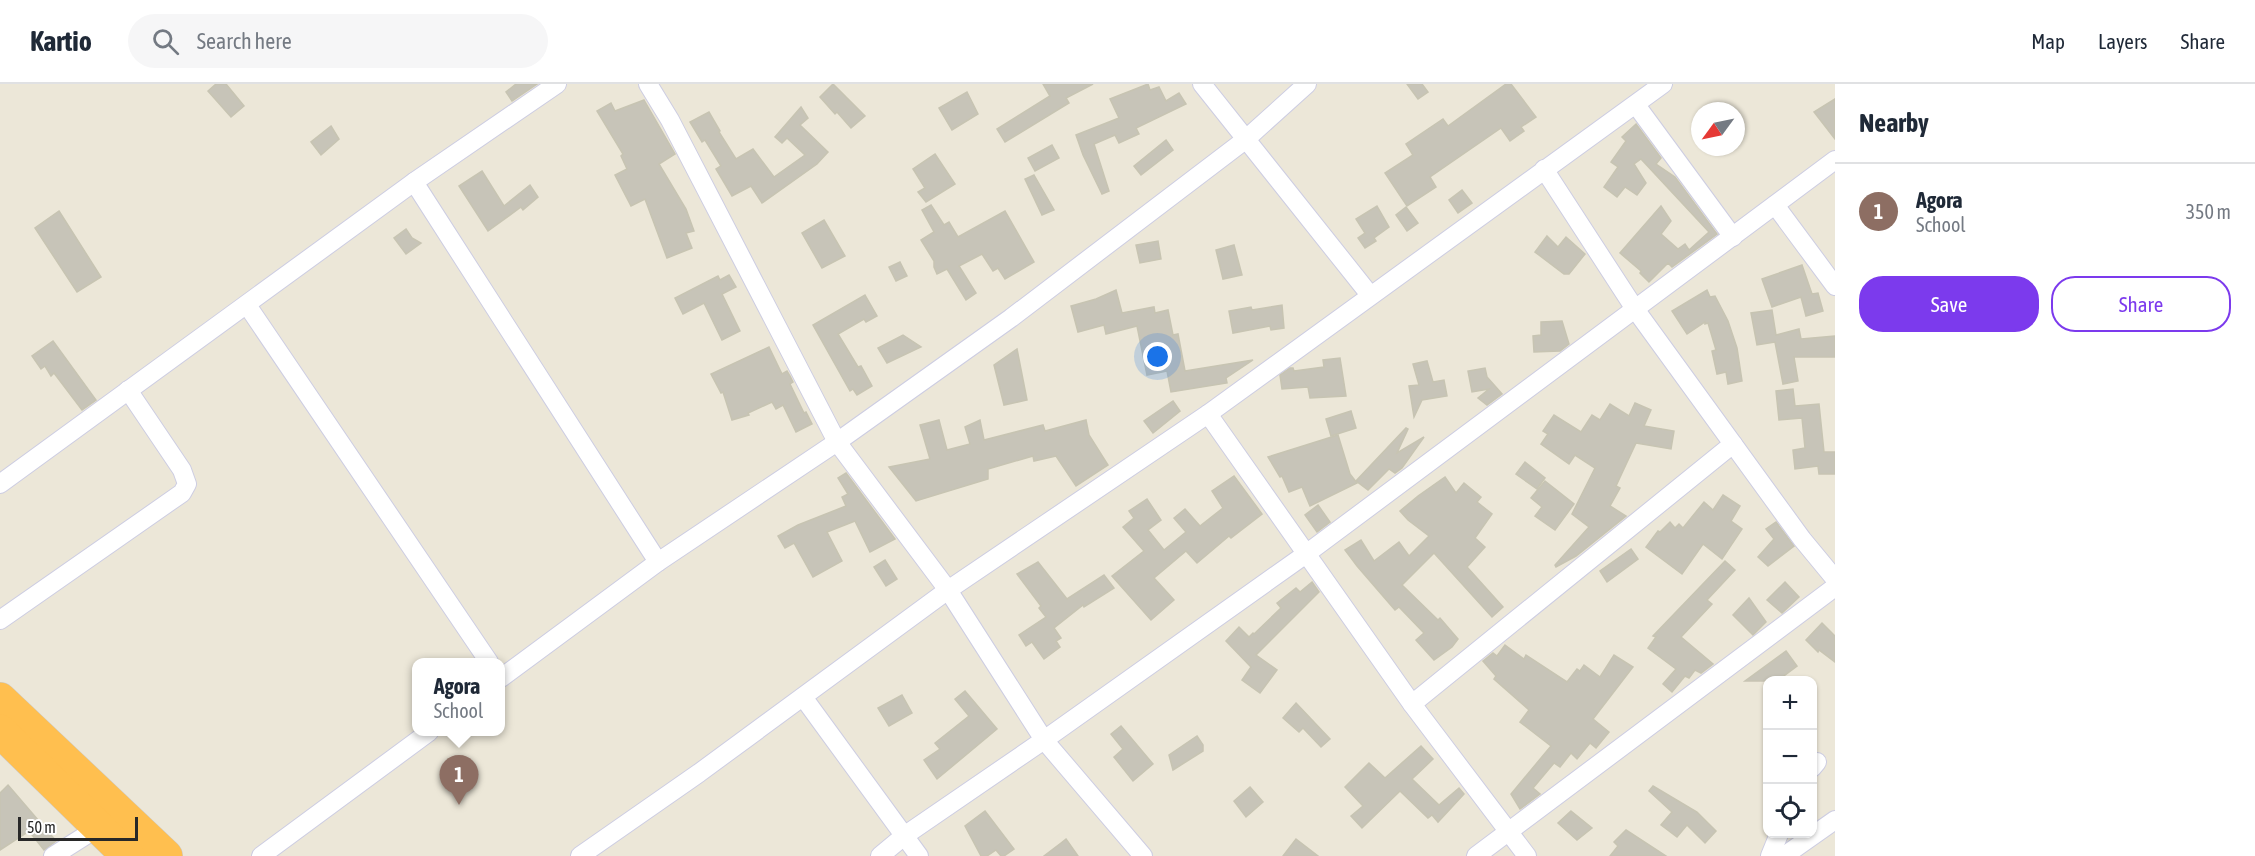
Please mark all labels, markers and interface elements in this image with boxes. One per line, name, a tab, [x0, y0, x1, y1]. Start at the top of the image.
search box	[128, 14, 548, 68]
text: Kartio	[30, 25, 92, 57]
icon: search	[149, 25, 182, 58]
text: Search here	[197, 28, 292, 54]
text: Map	[2031, 29, 2065, 53]
text: Layers	[2098, 29, 2148, 53]
text: Share	[2181, 29, 2225, 53]
north arrow	[1691, 102, 1745, 156]
text: Nearby	[1859, 108, 1929, 138]
text: Agora	[1916, 187, 1962, 213]
text: 1	[1874, 200, 1883, 223]
text: 350 m	[2186, 200, 2231, 223]
text: School	[1916, 213, 1966, 236]
button: Save	[1859, 276, 2039, 332]
button: Share	[2051, 276, 2231, 332]
your location	[1143, 342, 1172, 371]
popup	[412, 658, 505, 736]
text: Agora	[434, 673, 480, 699]
map controls	[1763, 676, 1817, 838]
button: +	[1763, 676, 1817, 730]
text: School	[434, 699, 483, 722]
button: −	[1763, 730, 1817, 784]
pin: 1	[440, 756, 478, 805]
button: locate	[1763, 784, 1817, 838]
scale bar	[18, 814, 138, 842]
text: 50 m	[27, 818, 56, 836]

